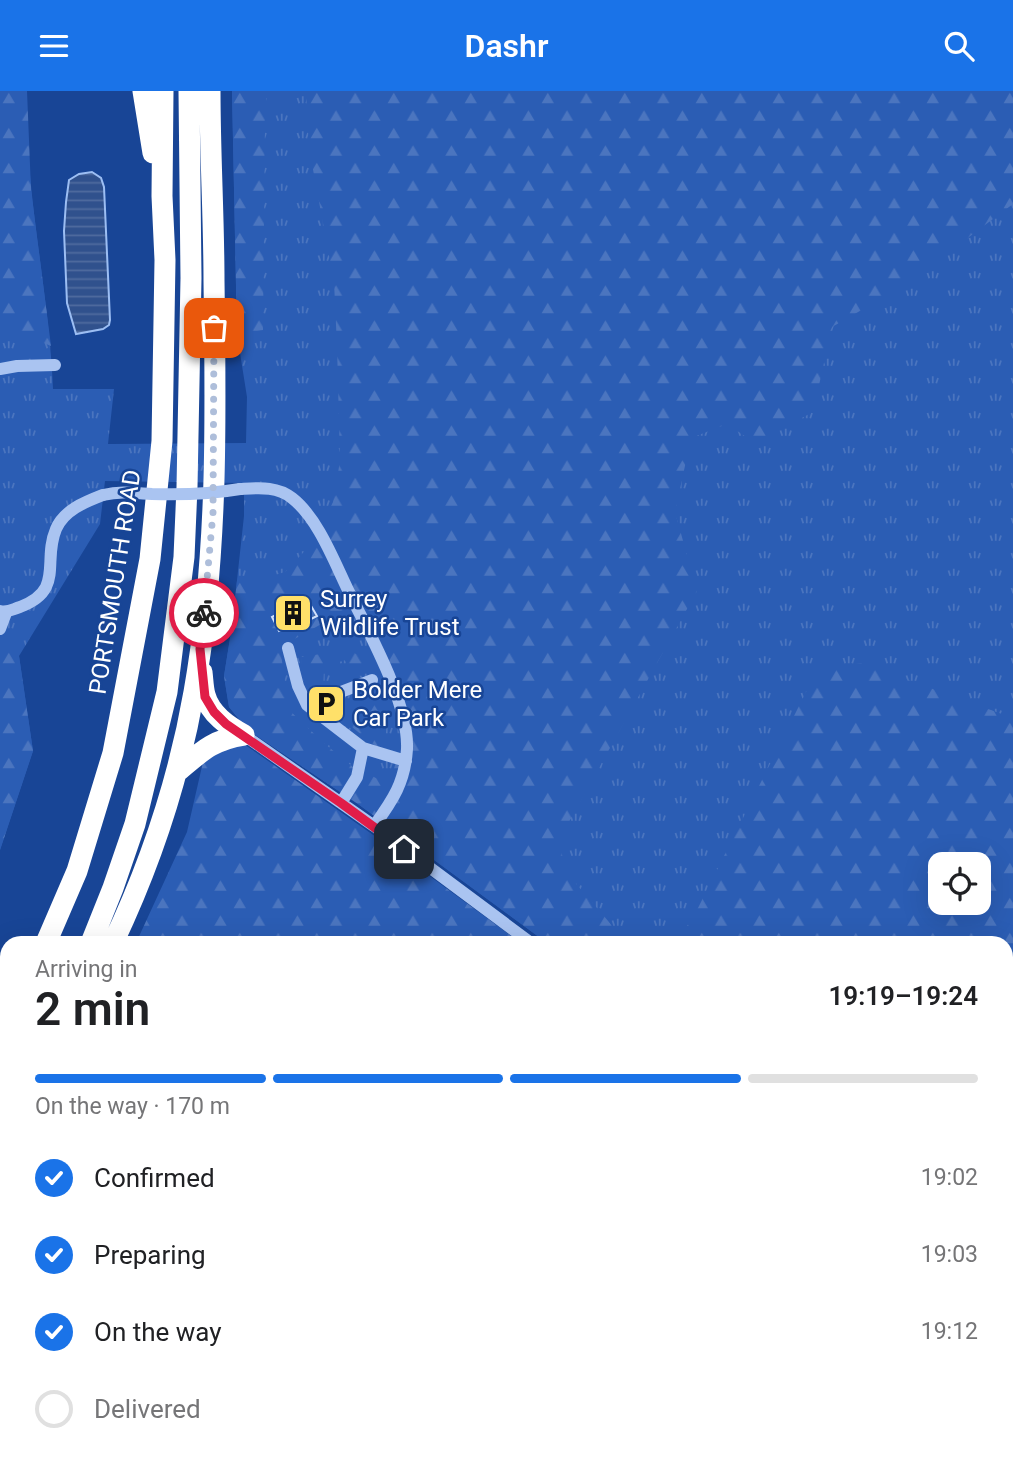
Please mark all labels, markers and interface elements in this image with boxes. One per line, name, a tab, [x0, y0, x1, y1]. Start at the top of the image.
icon: menu	[35, 27, 73, 65]
text: Dashr	[465, 27, 548, 65]
icon: search	[940, 27, 978, 65]
pin	[184, 298, 244, 358]
icon: bag	[195, 309, 233, 347]
street label: PORTSMOUTH ROAD	[83, 468, 147, 696]
courier	[169, 578, 239, 648]
place label: Surrey Wildlife Trust	[320, 585, 460, 641]
building icon: Surrey Wildlife Trust	[272, 592, 314, 634]
icon: bike	[185, 594, 223, 632]
place label: Bolder Mere Car Park	[353, 676, 482, 732]
parking icon: Bolder Mere Car Park	[305, 683, 347, 725]
pin	[374, 819, 434, 879]
icon: home	[385, 830, 423, 868]
map controls	[928, 852, 991, 915]
button: locate	[928, 852, 991, 915]
text: Arriving in	[35, 956, 138, 983]
text: 19:19–19:24	[828, 981, 978, 1011]
text: 2 min	[35, 982, 150, 1036]
text: On the way · 170 m	[35, 1093, 230, 1120]
icon: check	[35, 1159, 73, 1197]
text: Confirmed	[94, 1163, 215, 1193]
text: 19:02	[921, 1164, 978, 1191]
icon: check	[35, 1236, 73, 1274]
text: Preparing	[94, 1240, 206, 1270]
text: 19:03	[921, 1241, 978, 1268]
icon: check	[35, 1313, 73, 1351]
text: On the way	[94, 1317, 222, 1347]
text: 19:12	[921, 1318, 978, 1345]
text: Delivered	[94, 1394, 201, 1424]

